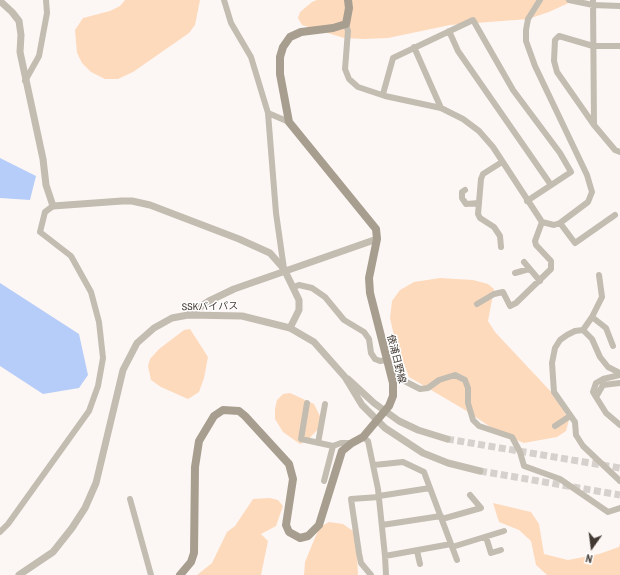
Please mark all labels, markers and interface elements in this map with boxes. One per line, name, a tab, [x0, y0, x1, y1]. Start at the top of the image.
street label: SSKバイパス	[182, 301, 238, 313]
street label: 俵浦日野線	[384, 333, 408, 385]
north arrow	[572, 527, 612, 567]
text: N	[584, 551, 594, 566]

